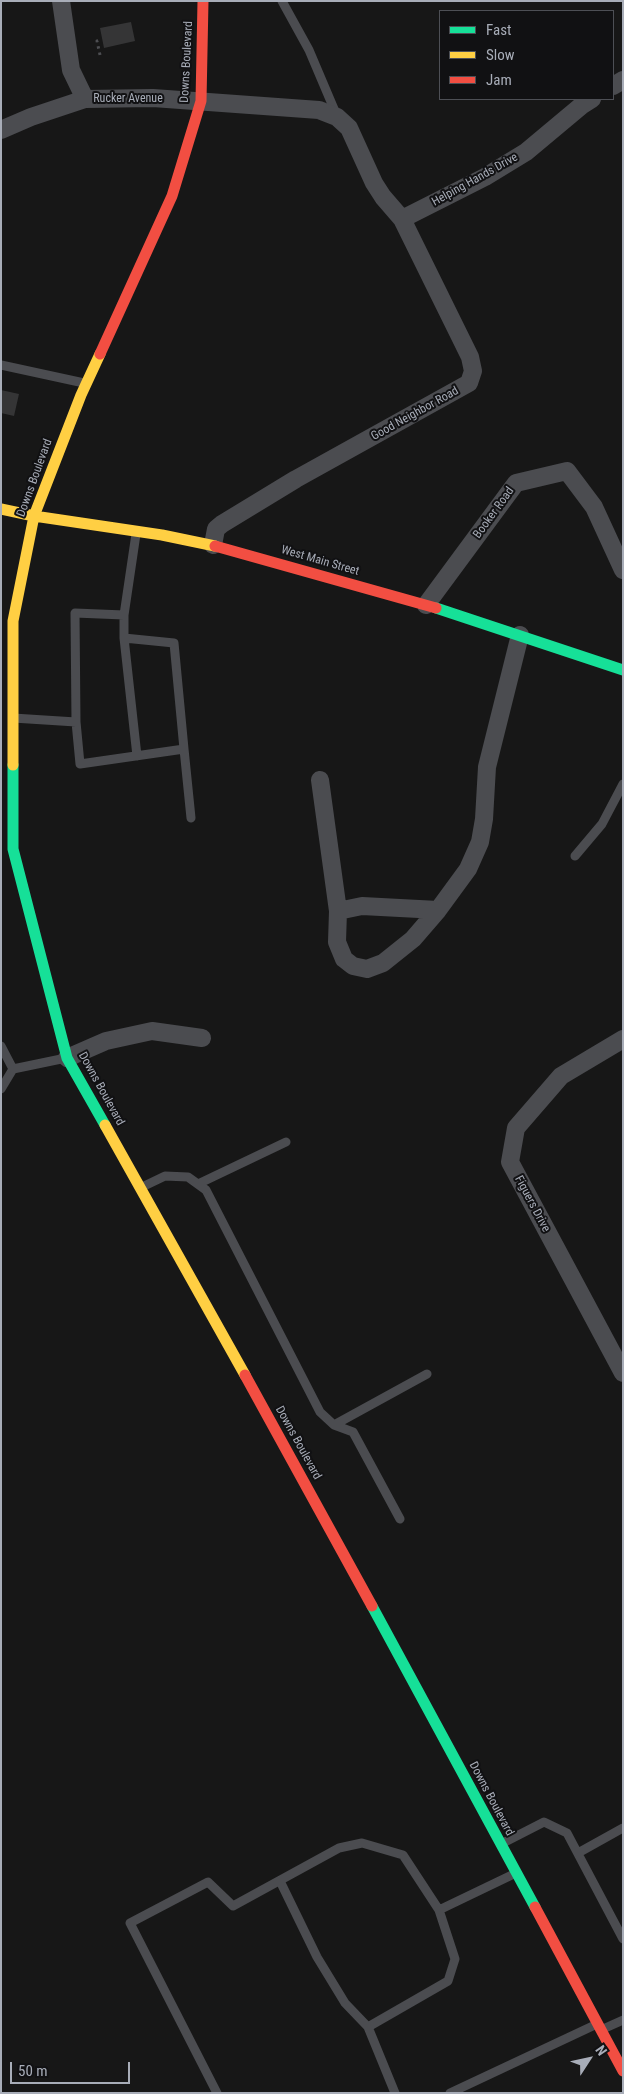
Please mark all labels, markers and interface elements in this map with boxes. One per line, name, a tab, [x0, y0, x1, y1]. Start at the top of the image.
legend	[439, 10, 614, 100]
street label: Downs Boulevard	[178, 21, 196, 103]
text: Fast	[486, 21, 511, 39]
text: Slow	[486, 46, 515, 64]
text: Jam	[486, 71, 512, 89]
street label: Rucker Avenue	[93, 92, 163, 106]
street label: Helping Hands Drive	[429, 150, 521, 210]
street label: Good Neighbor Road	[369, 384, 461, 444]
street label: Downs Boulevard	[14, 437, 56, 519]
street label: Booker Road	[471, 484, 517, 542]
street label: West Main Street	[279, 543, 361, 579]
street label: Downs Boulevard	[75, 1050, 127, 1128]
street label: Figuers Drive	[511, 1173, 553, 1235]
street label: Downs Boulevard	[272, 1404, 324, 1482]
street label: Downs Boulevard	[465, 1760, 517, 1838]
north arrow	[564, 2034, 614, 2084]
text: N	[592, 2042, 610, 2058]
scale bar	[12, 2052, 132, 2084]
text: 50 m	[18, 2062, 48, 2080]

